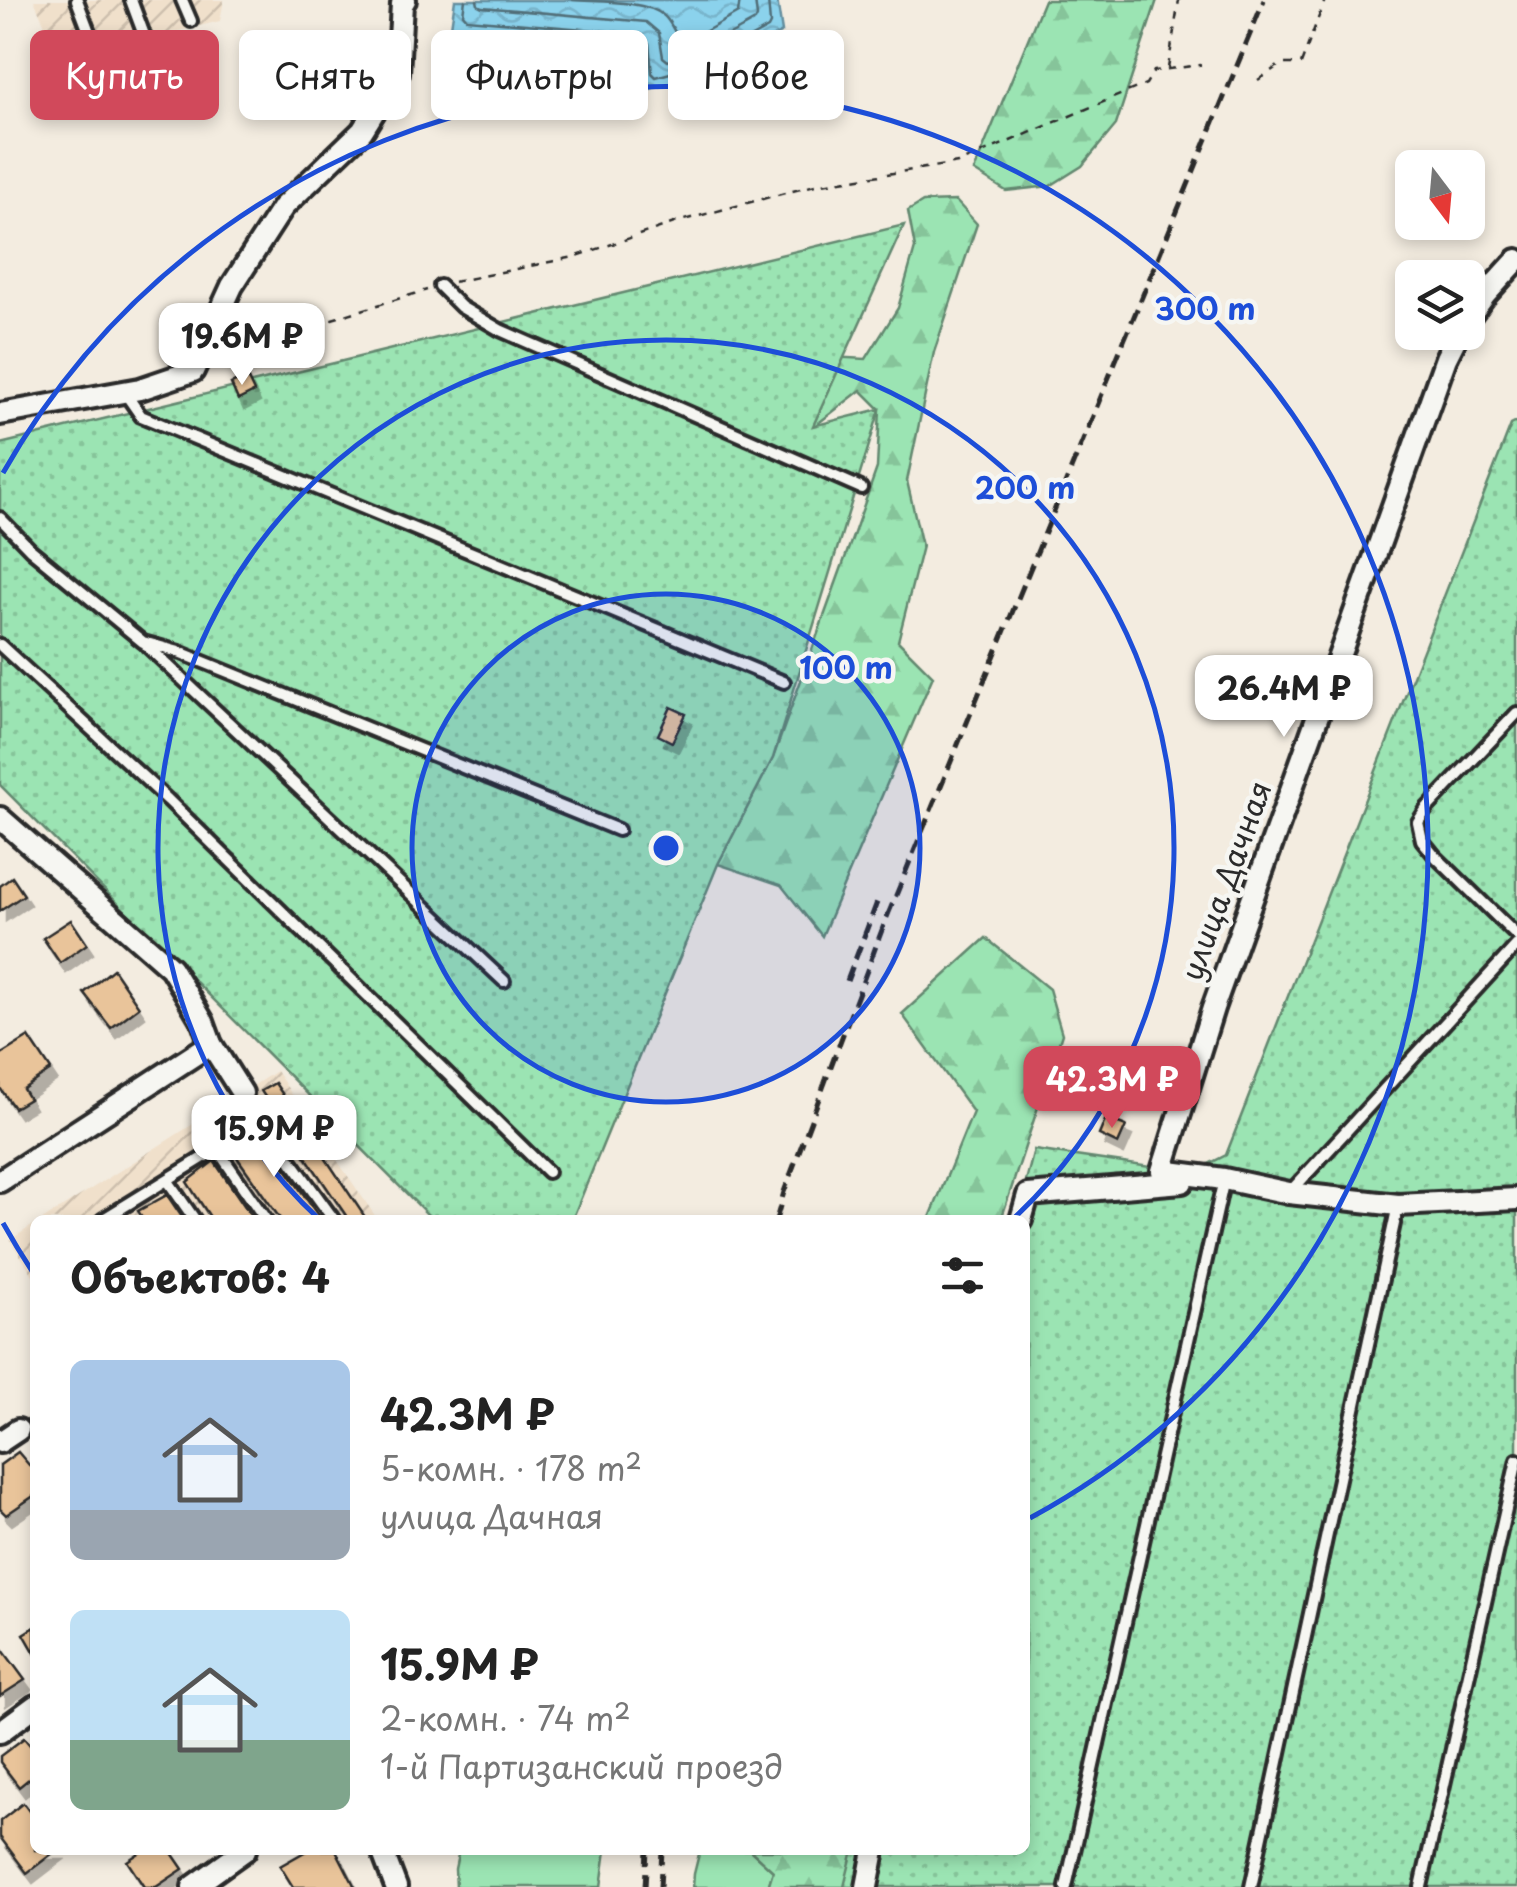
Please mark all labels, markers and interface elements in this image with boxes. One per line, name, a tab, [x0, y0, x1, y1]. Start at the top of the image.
chip: Купить	[30, 30, 219, 120]
chip: Снять	[239, 30, 411, 120]
chip: Фильтры	[431, 30, 648, 120]
chip: Новое	[668, 30, 844, 120]
north arrow	[1395, 150, 1485, 240]
map controls	[1395, 150, 1485, 350]
button: layers	[1395, 260, 1485, 350]
text: 300 m	[1154, 285, 1256, 330]
pin: 19.6M ₽	[150, 303, 334, 388]
text: 19.6M ₽	[181, 311, 303, 359]
text: 200 m	[975, 464, 1075, 509]
text: 100 m	[799, 644, 893, 689]
pin: 26.4M ₽	[1192, 655, 1376, 740]
text: 26.4M ₽	[1217, 663, 1351, 711]
street label: улица Дачная	[1168, 774, 1282, 986]
centre of rings	[648, 830, 684, 866]
pin: 42.3M ₽	[1020, 1046, 1204, 1131]
text: 42.3M ₽	[1045, 1054, 1179, 1102]
pin: 15.9M ₽	[182, 1095, 366, 1180]
text: 15.9M ₽	[214, 1103, 334, 1151]
text: Объектов: 4	[70, 1244, 330, 1307]
icon: filters	[935, 1248, 990, 1303]
text: 42.3M ₽	[380, 1381, 555, 1444]
icon: home	[150, 1400, 270, 1520]
text: 5-комн. · 178 m²	[380, 1444, 642, 1492]
text: улица Дачная	[380, 1492, 603, 1540]
text: 15.9M ₽	[380, 1631, 539, 1694]
icon: home	[150, 1650, 270, 1770]
text: 2-комн. · 74 m²	[380, 1694, 631, 1742]
text: 1-й Партизанский проезд	[380, 1742, 783, 1790]

